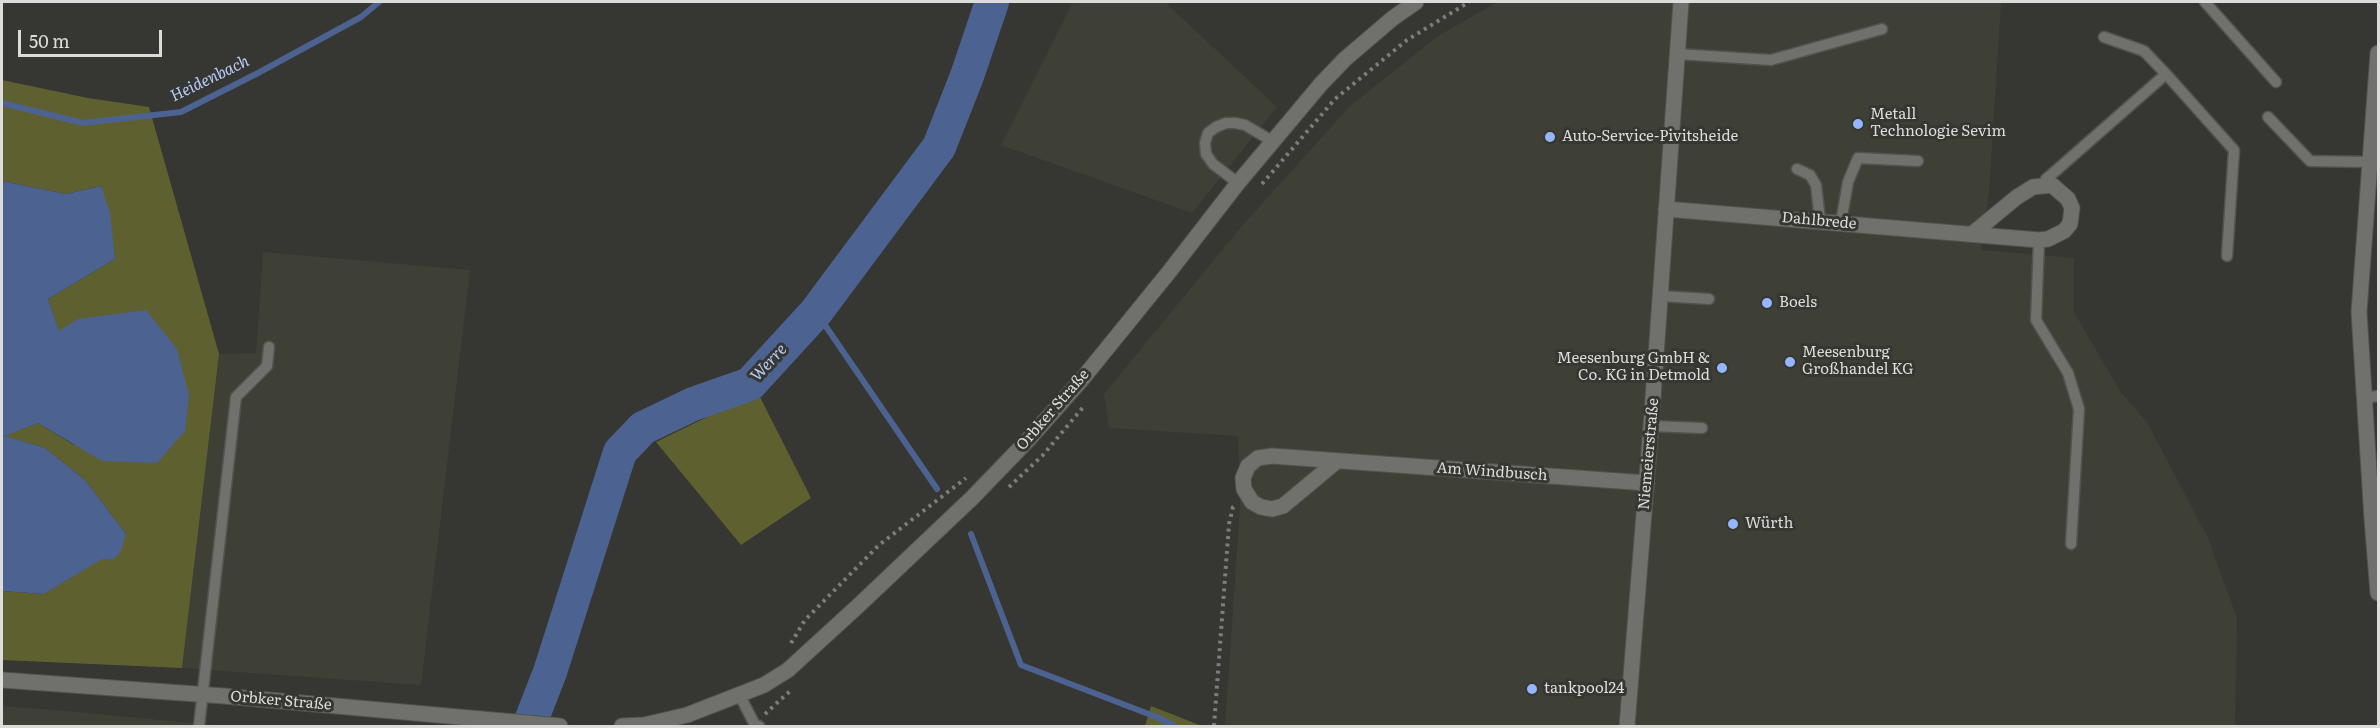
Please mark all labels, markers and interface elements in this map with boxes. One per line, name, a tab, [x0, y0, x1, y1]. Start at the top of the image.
scale bar	[21, 18, 165, 56]
text: 50 m	[29, 27, 70, 54]
water label: Heidenbach	[168, 52, 252, 106]
place label: Metall Technologie Sevim	[1870, 106, 2006, 141]
marker: Metall Technologie Sevim	[1851, 117, 1865, 131]
place label: Auto-Service-Pivitsheide	[1562, 128, 1738, 146]
marker: Auto-Service-Pivitsheide	[1543, 130, 1557, 144]
street label: Dahlbrede	[1781, 209, 1857, 233]
place label: Boels	[1779, 294, 1817, 312]
marker: Boels	[1760, 296, 1774, 310]
water label: Werre	[747, 340, 791, 386]
place label: Meesenburg Großhandel KG	[1802, 344, 1913, 379]
place label: Meesenburg GmbH & Co. KG in Detmold	[1557, 350, 1710, 385]
marker: Meesenburg Großhandel KG	[1783, 355, 1797, 369]
marker: Meesenburg GmbH & Co. KG in Detmold	[1715, 361, 1729, 375]
street label: Orbker Straße	[1013, 366, 1093, 454]
street label: Niemeierstraße	[1635, 397, 1663, 511]
street label: Am Windbusch	[1436, 459, 1548, 485]
place label: Würth	[1745, 515, 1793, 533]
marker: Würth	[1726, 517, 1740, 531]
place label: tankpool24	[1544, 680, 1624, 698]
marker: tankpool24	[1525, 682, 1539, 696]
street label: Orbker Straße	[230, 688, 332, 714]

